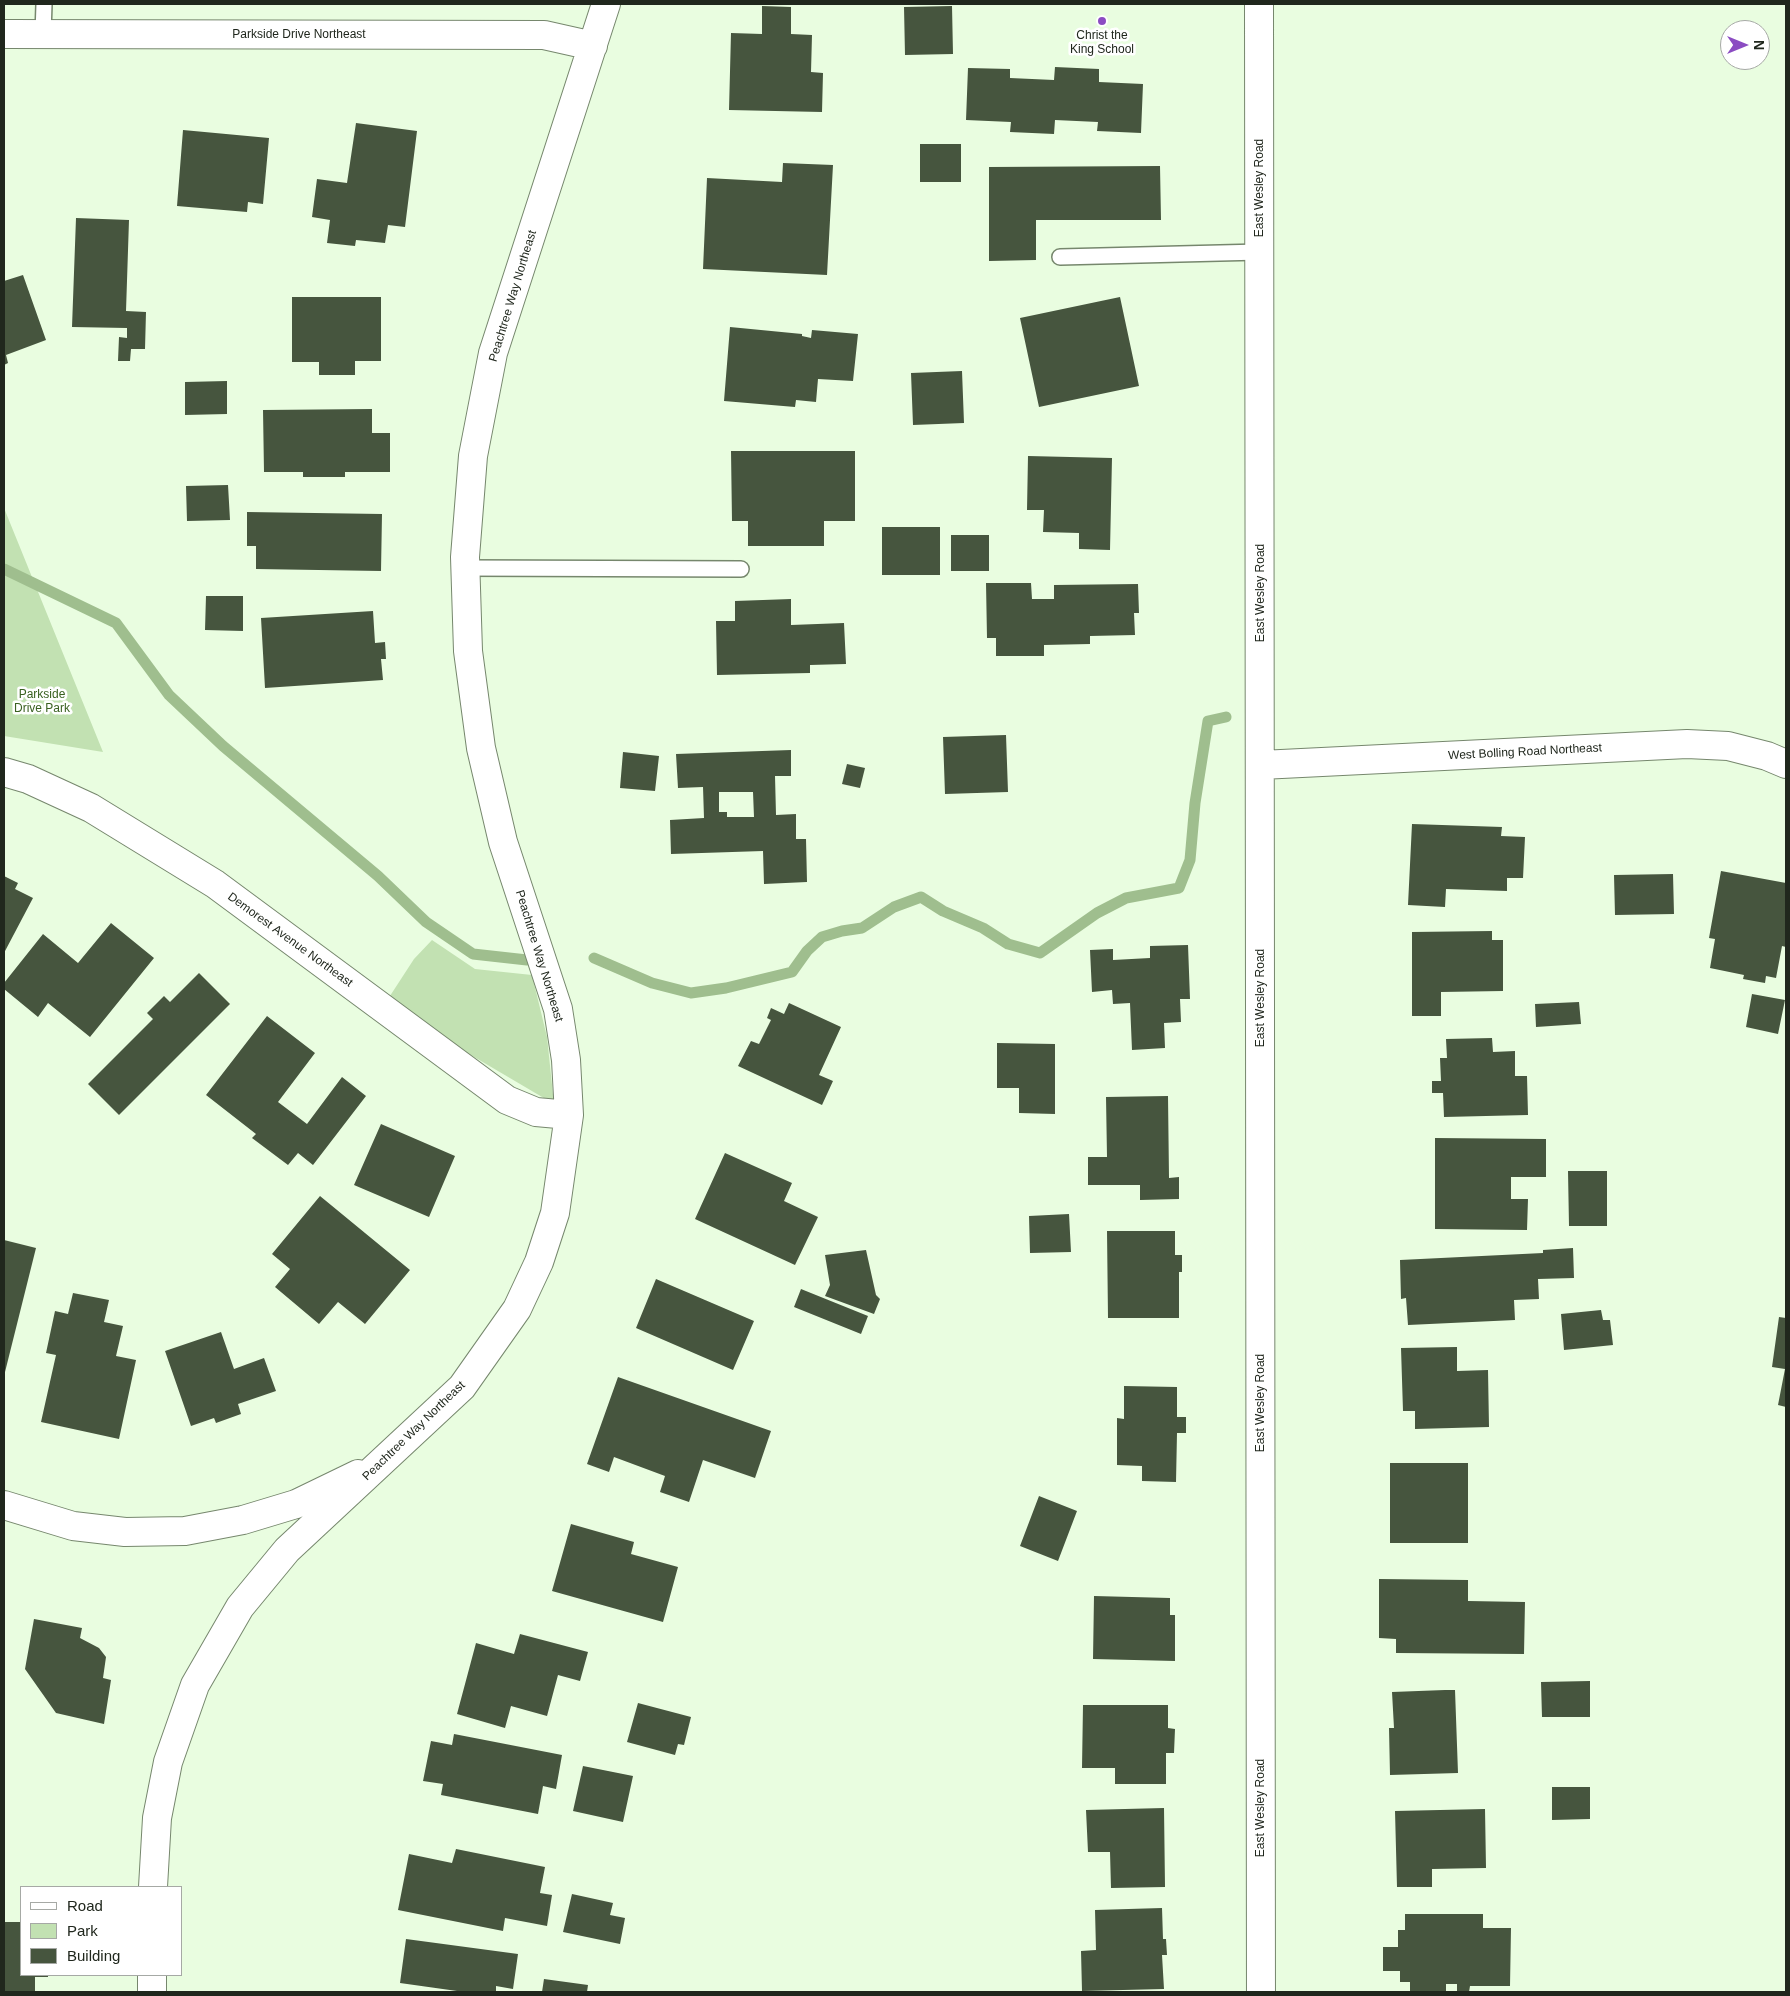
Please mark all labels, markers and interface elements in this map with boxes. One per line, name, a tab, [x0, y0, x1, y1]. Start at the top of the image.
marker: Christ the King School	[1096, 15, 1108, 27]
north arrow	[1720, 20, 1770, 70]
street label: Parkside Drive Northeast	[232, 28, 366, 42]
place label: Christ the King School	[1070, 29, 1134, 57]
text: N	[1751, 40, 1767, 50]
street label: East Wesley Road	[1253, 139, 1267, 237]
street label: Peachtree Way Northeast	[486, 228, 540, 364]
street label: East Wesley Road	[1254, 544, 1268, 642]
park label: Parkside Drive Park	[14, 688, 70, 716]
street label: West Bolling Road Northeast	[1448, 741, 1602, 763]
street label: Peachtree Way Northeast	[512, 888, 566, 1024]
street label: Demorest Avenue Northeast	[225, 890, 355, 990]
street label: East Wesley Road	[1254, 949, 1268, 1047]
street label: East Wesley Road	[1254, 1354, 1268, 1452]
street label: Peachtree Way Northeast	[360, 1378, 468, 1484]
street label: East Wesley Road	[1254, 1759, 1268, 1857]
legend	[20, 1886, 182, 1976]
text: Road	[67, 1897, 103, 1914]
text: Park	[67, 1922, 98, 1939]
text: Building	[67, 1947, 120, 1964]

